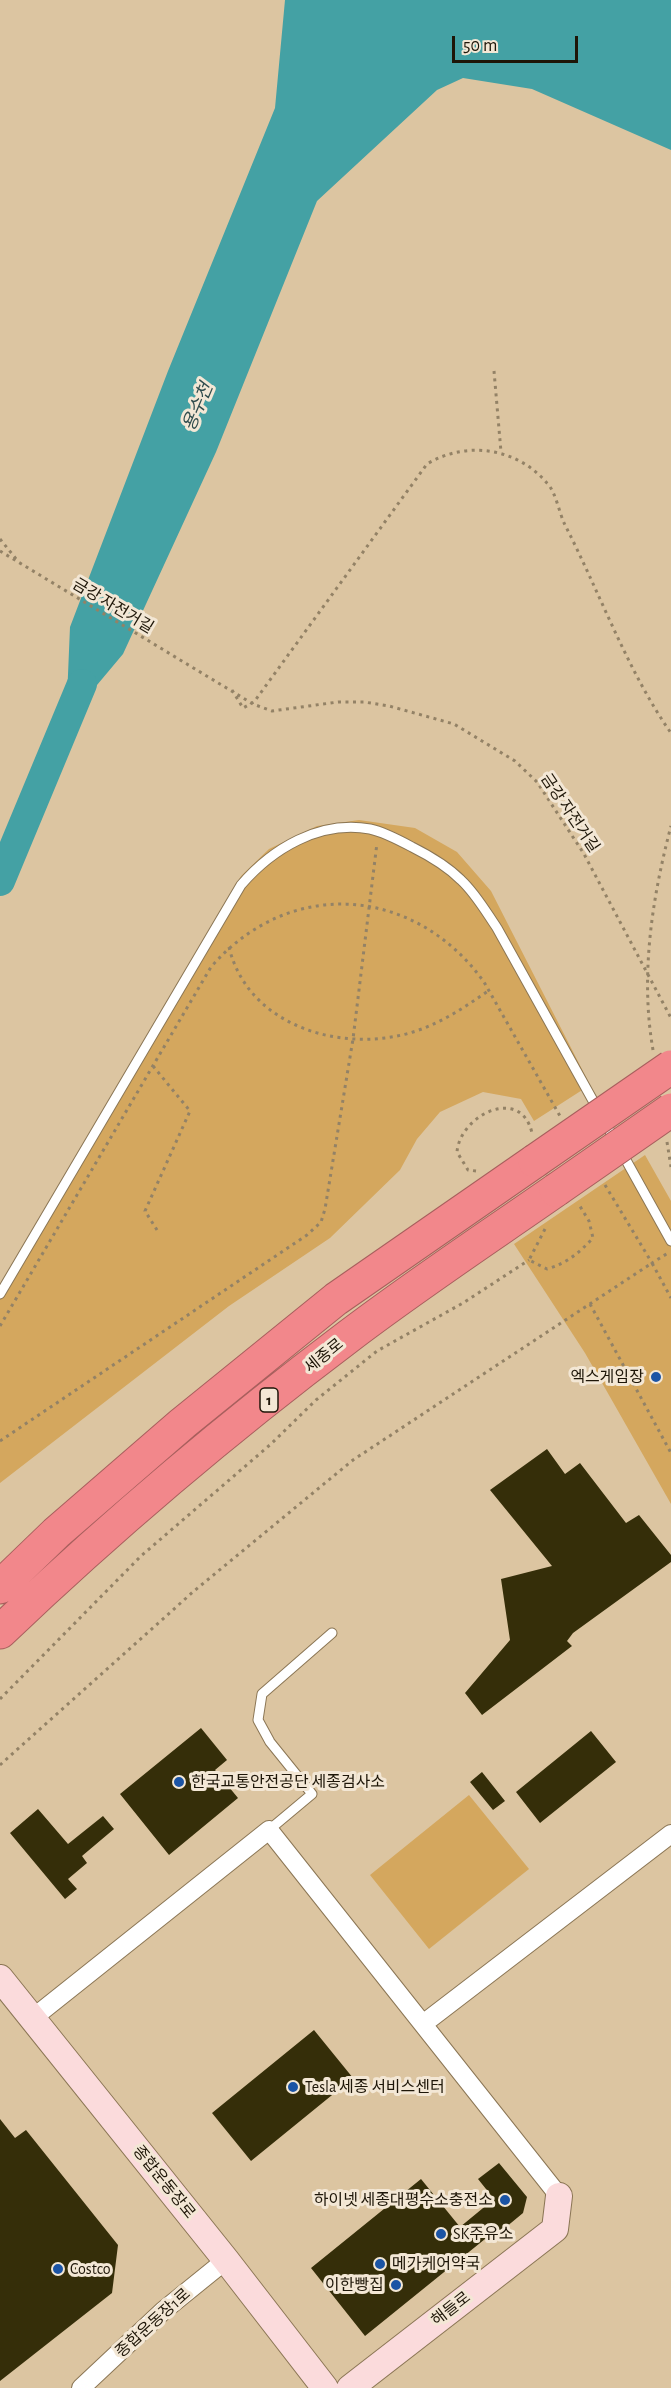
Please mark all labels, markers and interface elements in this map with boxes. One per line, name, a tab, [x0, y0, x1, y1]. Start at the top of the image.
scale bar	[455, 24, 581, 62]
text: 50 m	[463, 37, 497, 55]
water label: 용수천	[178, 380, 218, 434]
street label: 금강 자전거길	[69, 574, 157, 638]
street label: 금강 자전거길	[537, 770, 603, 856]
street label: 세종로	[301, 1335, 347, 1377]
place label: 엑스게임장	[570, 1367, 644, 1387]
marker: 엑스게임장	[649, 1370, 663, 1384]
road number: 1	[260, 1388, 278, 1412]
place label: 한국교통안전공단 세종검사소	[191, 1772, 385, 1792]
marker: 한국교통안전공단 세종검사소	[172, 1775, 186, 1789]
place label: Tesla 세종 서비스센터	[305, 2077, 445, 2097]
marker: Tesla 세종 서비스센터	[286, 2080, 300, 2094]
street label: 종합운동장로	[129, 2142, 199, 2222]
place label: 하이넷 세종대평수소충전소	[314, 2190, 493, 2210]
marker: 하이넷 세종대평수소충전소	[498, 2193, 512, 2207]
place label: SK주유소	[453, 2224, 513, 2244]
marker: SK주유소	[434, 2227, 448, 2241]
place label: 메가케어약국	[392, 2254, 480, 2274]
marker: 메가케어약국	[373, 2257, 387, 2271]
place label: Costco	[70, 2259, 111, 2279]
marker: Costco	[51, 2262, 65, 2276]
place label: 이한빵집	[325, 2275, 384, 2295]
marker: 이한빵집	[389, 2278, 403, 2292]
street label: 종합운동장1로	[112, 2284, 194, 2362]
street label: 해들로	[428, 2288, 474, 2330]

